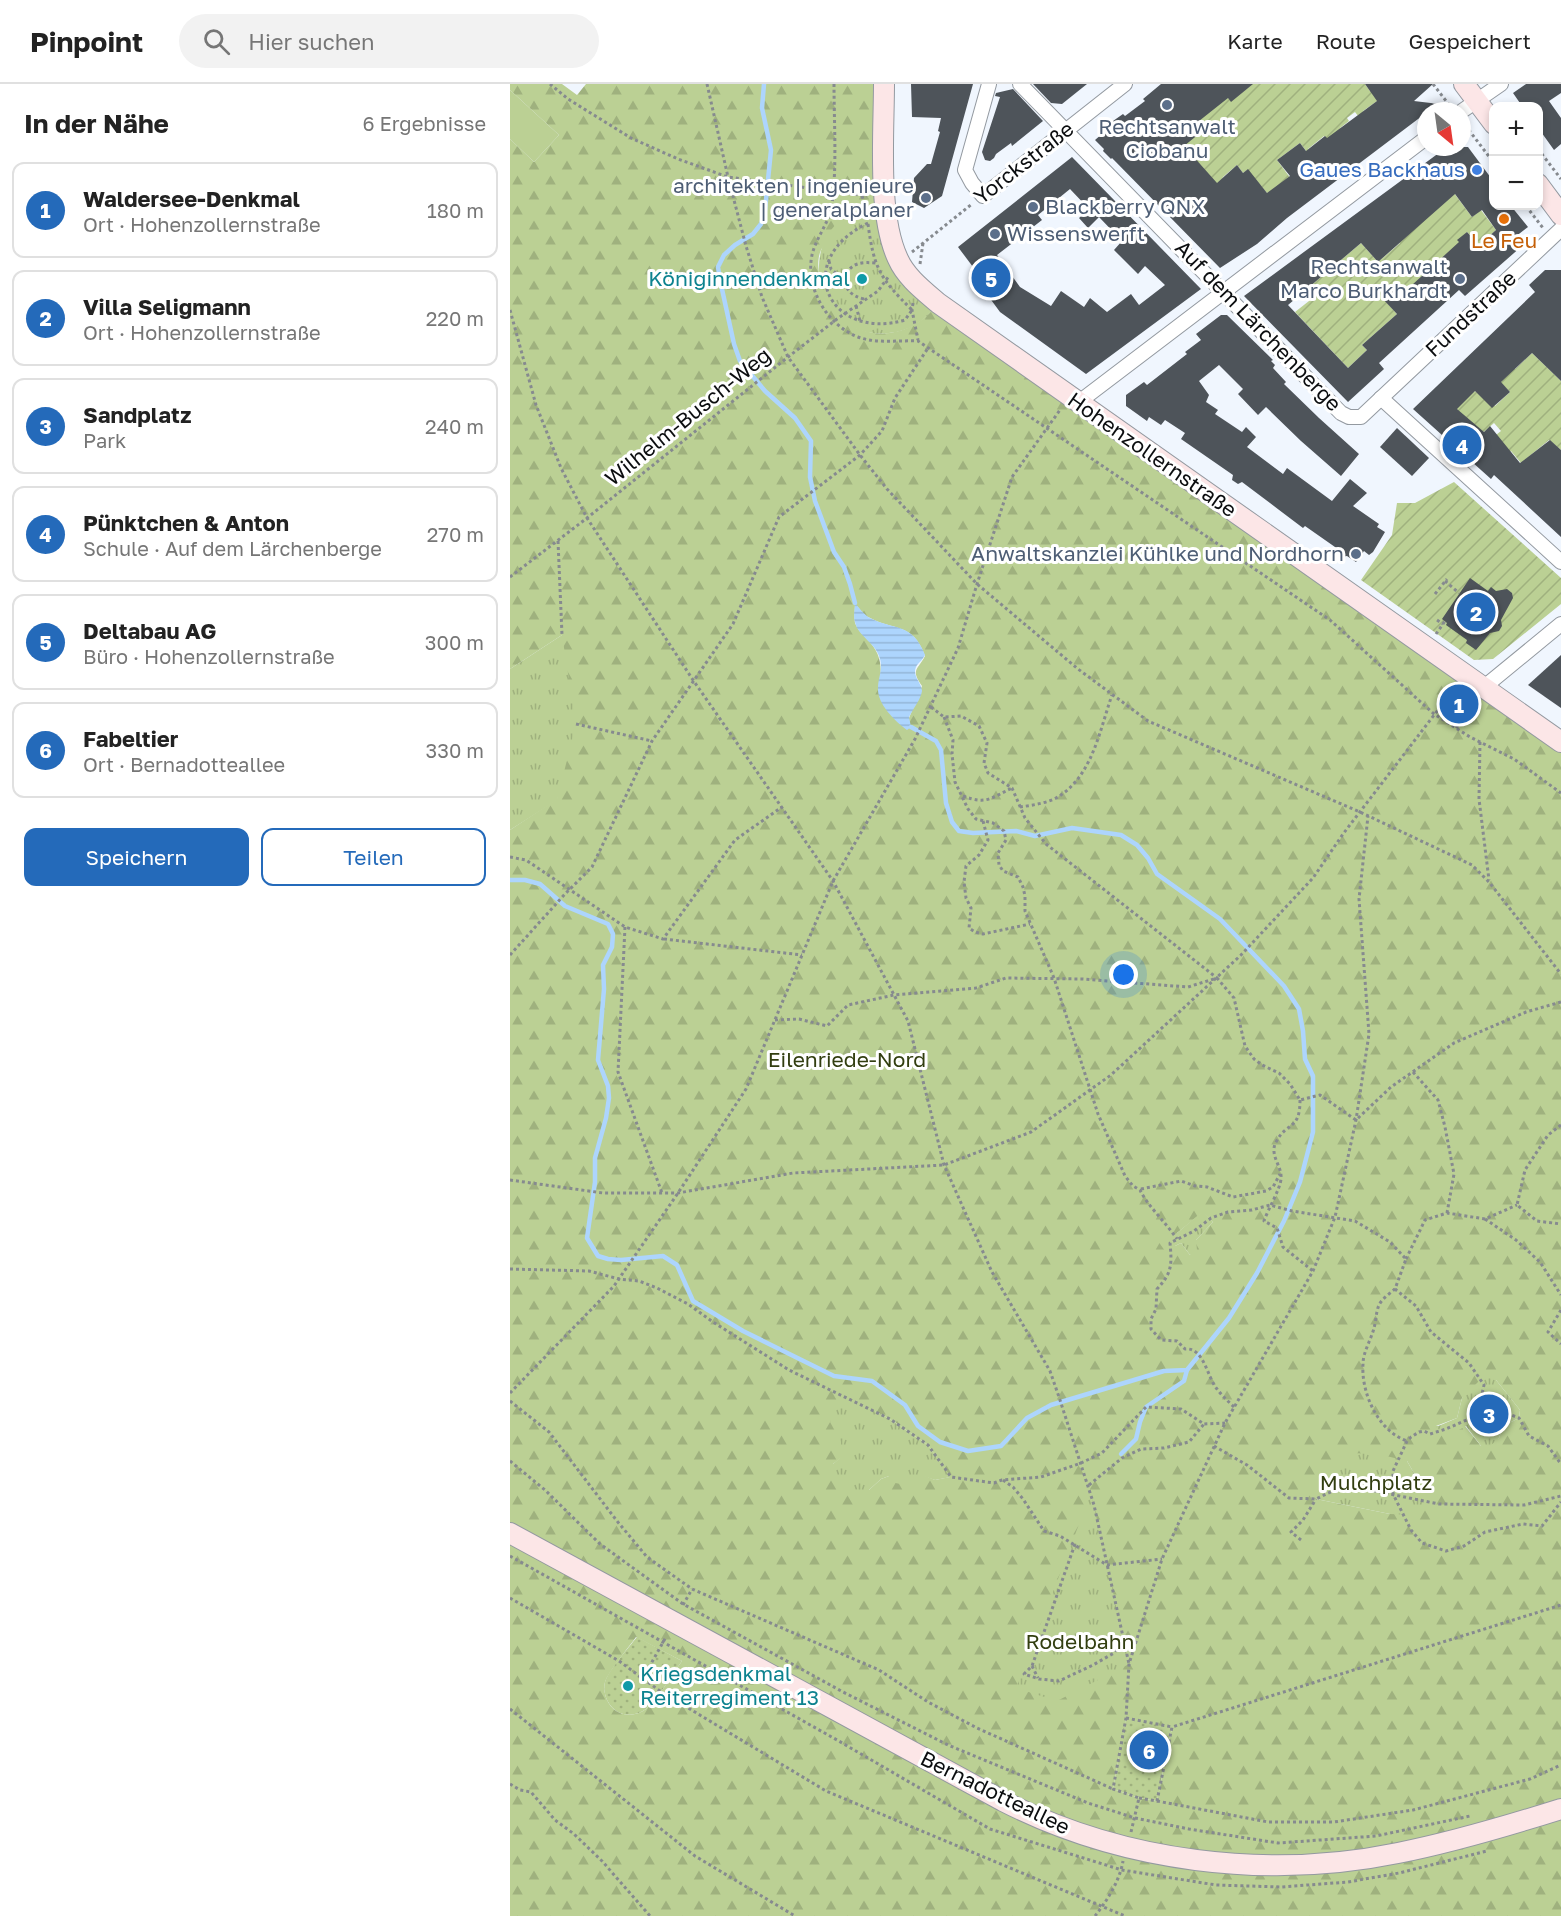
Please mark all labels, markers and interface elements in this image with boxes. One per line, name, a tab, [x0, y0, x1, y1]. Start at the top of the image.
search box	[179, 14, 599, 68]
text: Pinpoint	[30, 25, 143, 58]
icon: search	[200, 25, 233, 58]
text: Hier suchen	[248, 28, 374, 55]
text: Karte	[1227, 28, 1283, 54]
text: Route	[1316, 28, 1376, 54]
text: Gespeichert	[1409, 28, 1531, 54]
marker: Rechtsanwalt Ciobanu	[1160, 98, 1174, 112]
north arrow	[1417, 102, 1471, 156]
map controls	[1489, 102, 1543, 210]
button: +	[1489, 102, 1543, 156]
text: In der Nähe	[24, 108, 169, 139]
text: 6 Ergebnisse	[362, 111, 486, 135]
place label: Rechtsanwalt Ciobanu	[1098, 113, 1236, 163]
street label: Yorckstraße	[968, 115, 1078, 209]
place label: Gaues Backhaus	[1299, 156, 1465, 182]
button: −	[1489, 156, 1543, 210]
marker: Gaues Backhaus	[1470, 163, 1484, 177]
place label: architekten | ingenieure | generalplaner	[673, 172, 914, 222]
text: Waldersee-Denkmal	[83, 185, 300, 212]
marker: architekten | ingenieure | generalplaner	[919, 191, 933, 205]
place label: Blackberry QNX	[1045, 193, 1206, 219]
text: 1	[40, 198, 51, 222]
text: 180 m	[427, 198, 484, 222]
marker: Blackberry QNX	[1026, 200, 1040, 214]
text: Ort · Hohenzollernstraße	[83, 212, 321, 236]
marker: Le Feu	[1497, 212, 1511, 226]
place label: Wissenswerft	[1007, 220, 1145, 246]
marker: Wissenswerft	[988, 227, 1002, 241]
place label: Le Feu	[1471, 227, 1537, 253]
street label: Auf dem Lärchenberge	[1170, 234, 1347, 416]
place label: Rechtsanwalt Marco Burkhardt	[1280, 253, 1448, 303]
pin: 5	[972, 256, 1010, 300]
place label: Königinnendenkmal	[648, 265, 850, 291]
street label: Fundstraße	[1419, 265, 1521, 362]
marker: Königinnendenkmal	[855, 272, 869, 286]
marker: Rechtsanwalt Marco Burkhardt	[1453, 272, 1467, 286]
text: Villa Seligmann	[83, 293, 251, 320]
text: 2	[39, 306, 52, 330]
text: 220 m	[426, 306, 484, 330]
text: Ort · Hohenzollernstraße	[83, 320, 321, 344]
street label: Wilhelm-Busch-Weg	[599, 341, 775, 491]
street label: Hohenzollernstraße	[1063, 386, 1242, 522]
text: Sandplatz	[83, 401, 191, 428]
text: 3	[39, 414, 52, 438]
text: 240 m	[425, 414, 484, 438]
pin: 4	[1442, 422, 1482, 468]
text: Park	[83, 428, 126, 452]
text: Pünktchen & Anton	[83, 509, 289, 536]
text: 4	[39, 522, 52, 546]
text: 270 m	[427, 522, 484, 546]
text: Schule · Auf dem Lärchenberge	[83, 536, 382, 560]
place label: Anwaltskanzlei Kühlke und Nordhorn	[971, 540, 1344, 566]
marker: Anwaltskanzlei Kühlke und Nordhorn	[1349, 547, 1363, 561]
pin: 2	[1456, 590, 1496, 634]
text: Deltabau AG	[83, 617, 216, 644]
text: 5	[39, 630, 52, 654]
text: 300 m	[425, 630, 484, 654]
text: Büro · Hohenzollernstraße	[83, 644, 335, 668]
pin: 1	[1440, 682, 1478, 726]
text: Fabeltier	[83, 725, 178, 752]
text: 6	[39, 738, 52, 762]
text: 330 m	[426, 738, 484, 762]
text: Ort · Bernadotteallee	[83, 752, 285, 776]
button: Speichern	[24, 828, 249, 886]
button: Teilen	[261, 828, 486, 886]
your location	[1109, 960, 1138, 989]
park label: Eilenriede-Nord	[768, 1046, 926, 1072]
pin: 3	[1470, 1392, 1508, 1436]
park label: Mulchplatz	[1320, 1469, 1432, 1495]
park label: Rodelbahn	[1025, 1628, 1135, 1654]
place label: Kriegsdenkmal Reiterregiment 13	[640, 1660, 819, 1710]
marker: Kriegsdenkmal Reiterregiment 13	[621, 1679, 635, 1693]
pin: 6	[1130, 1728, 1168, 1772]
street label: Bernadotteallee	[917, 1745, 1074, 1840]

